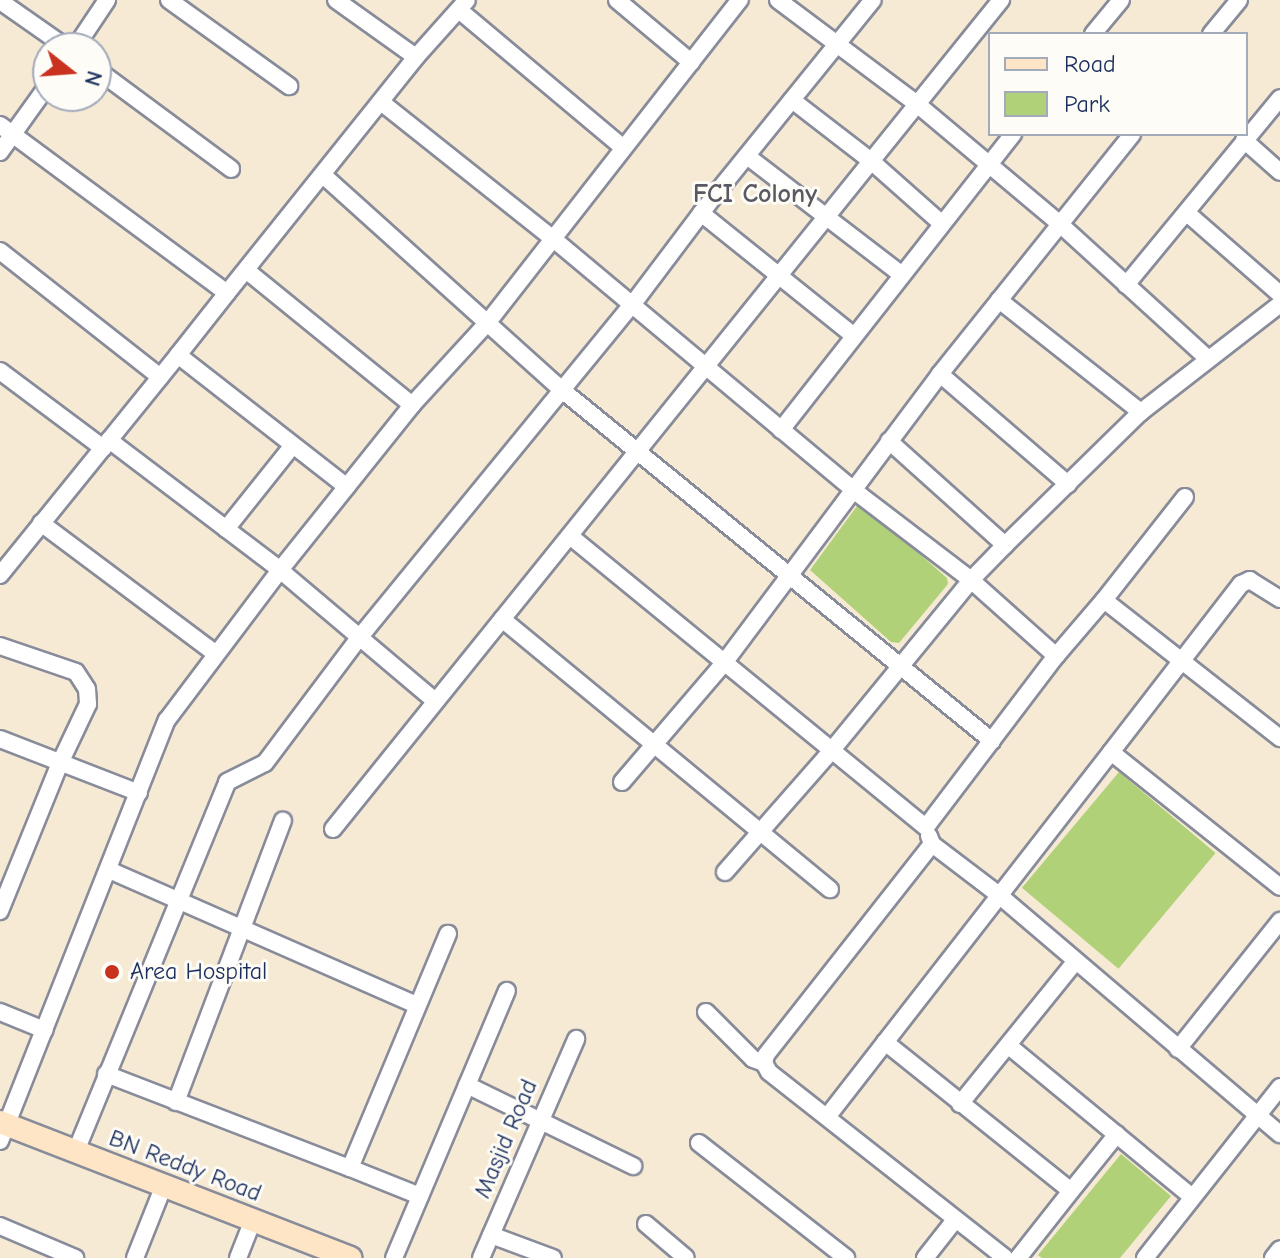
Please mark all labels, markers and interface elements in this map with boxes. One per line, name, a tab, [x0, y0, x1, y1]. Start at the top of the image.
north arrow	[32, 32, 112, 112]
legend	[988, 32, 1248, 136]
text: Road	[1064, 50, 1116, 78]
text: N	[79, 68, 108, 89]
text: Park	[1064, 90, 1110, 118]
district label: FCI Colony	[693, 179, 817, 211]
place label: Area Hospital	[130, 958, 267, 986]
marker: Area Hospital	[101, 961, 123, 983]
street label: Masjid Road	[468, 1075, 544, 1203]
street label: BN Reddy Road	[105, 1124, 265, 1208]

